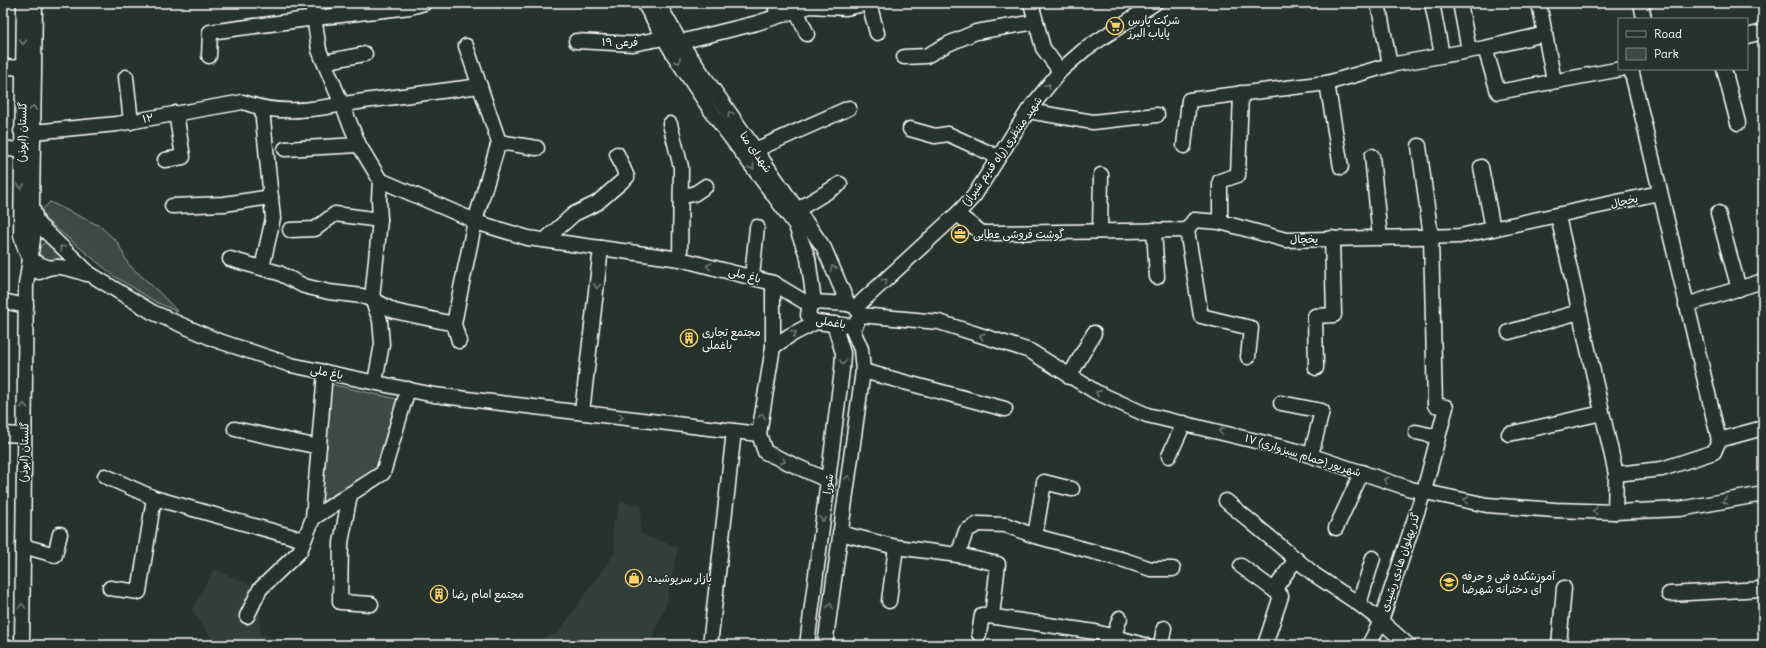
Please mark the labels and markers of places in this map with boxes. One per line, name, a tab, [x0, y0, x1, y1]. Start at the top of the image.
place label: شرکت پارس پایاب البرز	[1127, 13, 1180, 41]
supermarket icon: شرکت پارس پایاب البرز	[1105, 16, 1125, 36]
office icon: گوشت فروشی عطایی	[950, 224, 970, 244]
place label: گوشت فروشی عطایی	[973, 227, 1064, 242]
place label: مجتمع تجاری باغملی	[702, 325, 761, 353]
building icon: مجتمع تجاری باغملی	[679, 328, 699, 348]
shop icon: بازار سرپوشیده	[624, 568, 644, 588]
place label: آموزشکده فنی و حرفه ای دخترانه شهرضا	[1462, 569, 1556, 596]
place label: بازار سرپوشیده	[647, 571, 712, 586]
school or university icon: آموزشکده فنی و حرفه ای دخترانه شهرضا	[1439, 572, 1459, 592]
building icon: مجتمع امام رضا	[429, 584, 449, 604]
place label: مجتمع امام رضا	[452, 587, 524, 603]

